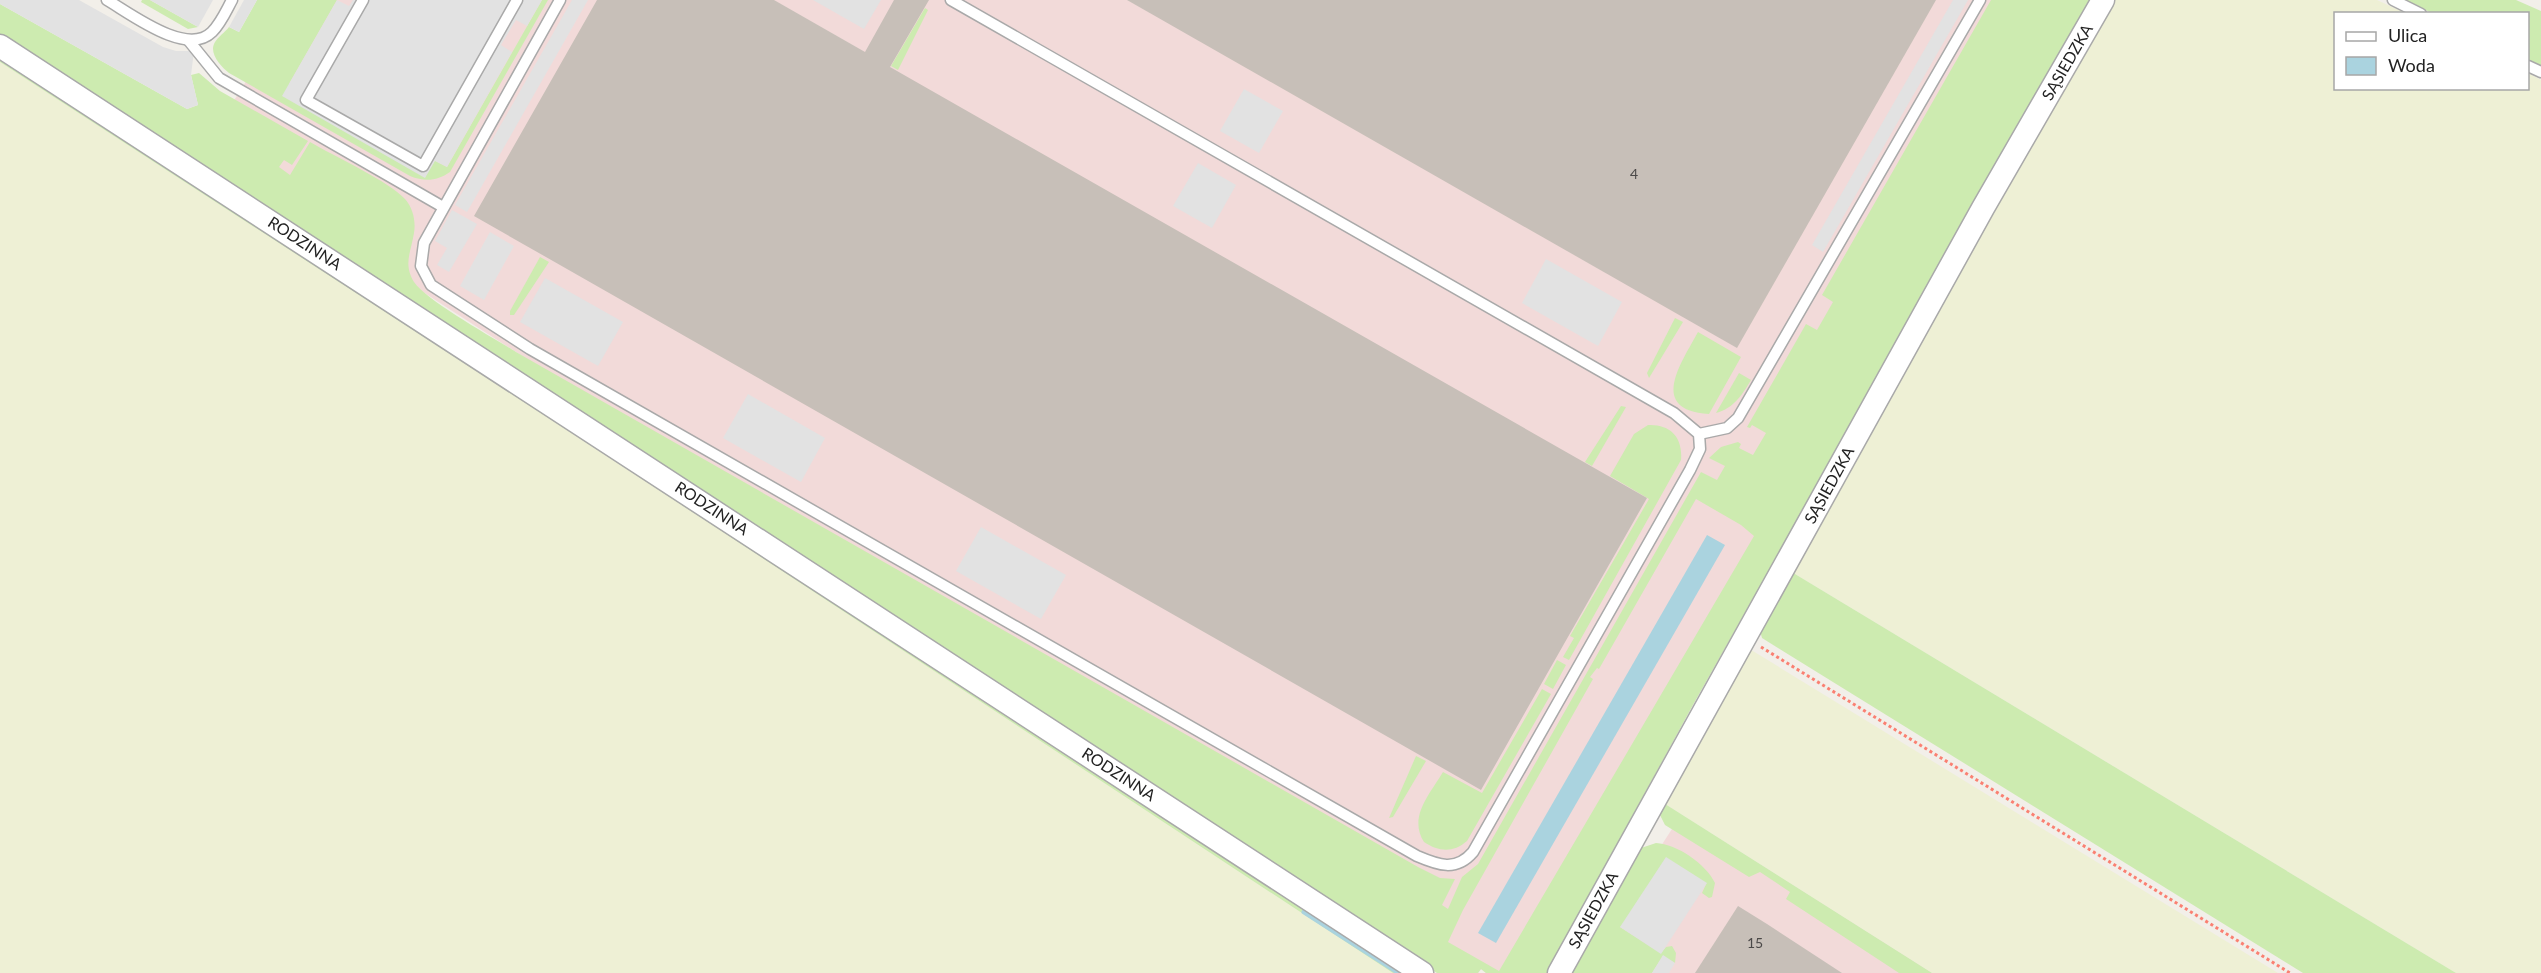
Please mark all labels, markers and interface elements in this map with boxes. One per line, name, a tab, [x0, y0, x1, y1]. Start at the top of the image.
legend	[2334, 12, 2529, 90]
street label: SĄSIEDZKA	[2037, 20, 2096, 103]
text: Ulica	[2388, 24, 2427, 46]
text: Woda	[2388, 54, 2435, 76]
house number: 4	[1630, 165, 1638, 182]
street label: RODZINNA	[265, 212, 346, 274]
street label: SĄSIEDZKA	[1800, 443, 1857, 526]
street label: RODZINNA	[672, 477, 753, 539]
street label: RODZINNA	[1079, 743, 1160, 805]
street label: SĄSIEDZKA	[1564, 868, 1621, 951]
house number: 15	[1747, 934, 1763, 951]

